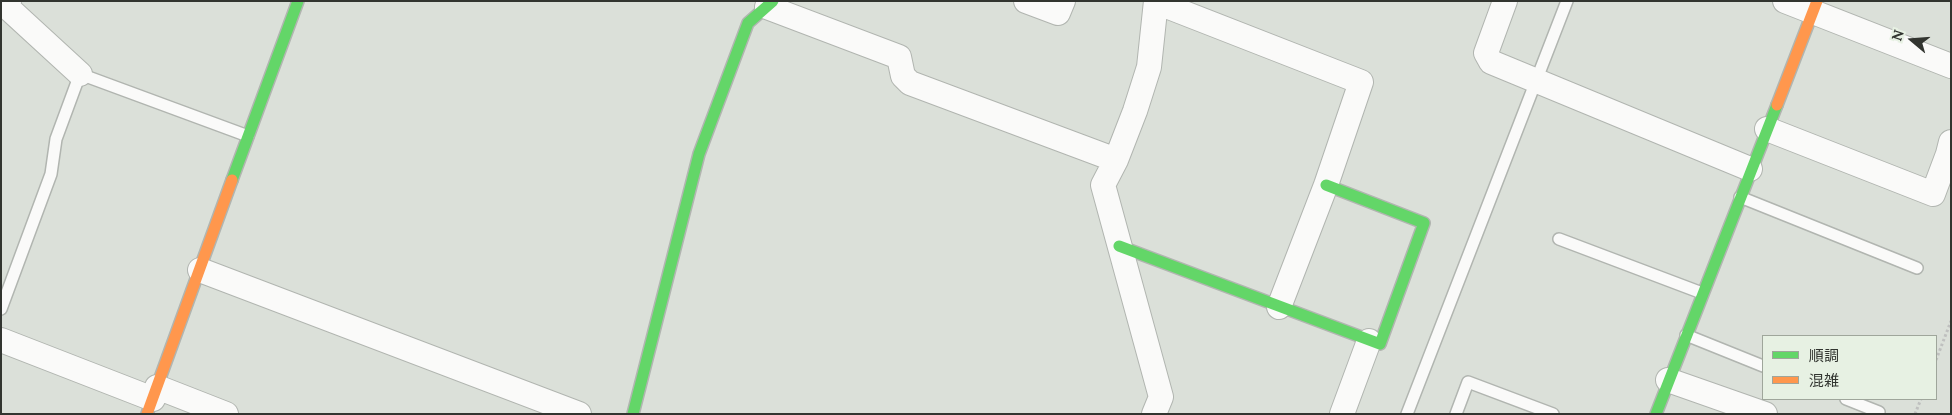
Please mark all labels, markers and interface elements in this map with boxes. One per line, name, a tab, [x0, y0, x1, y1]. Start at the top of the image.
north arrow	[1887, 15, 1937, 65]
text: N	[1887, 27, 1908, 43]
legend	[1762, 335, 1937, 400]
text: 順調	[1809, 346, 1839, 365]
text: 混雑	[1809, 371, 1839, 390]

